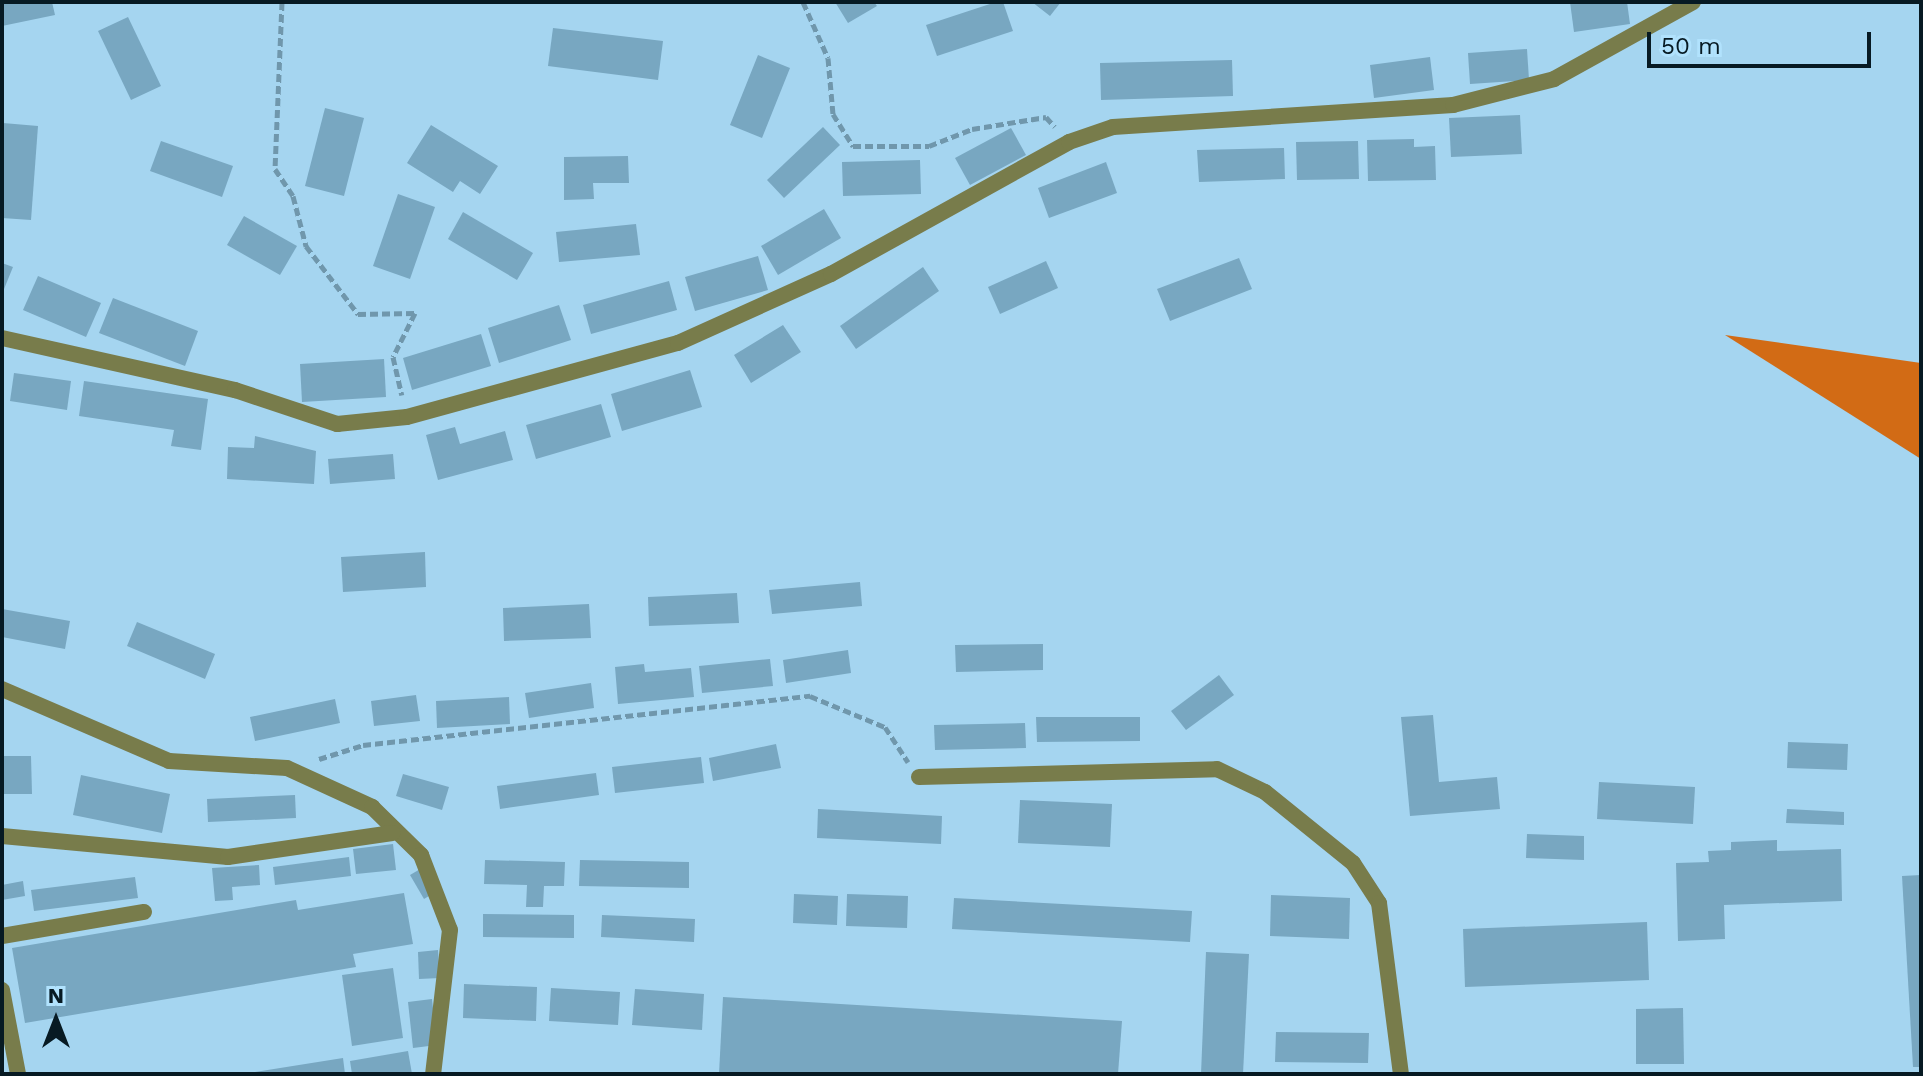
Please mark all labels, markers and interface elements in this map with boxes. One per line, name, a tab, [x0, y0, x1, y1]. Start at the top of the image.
scale bar	[1651, 16, 1875, 66]
text: 50 m	[1661, 32, 1721, 60]
north arrow	[16, 980, 96, 1060]
text: N	[48, 983, 64, 1008]

